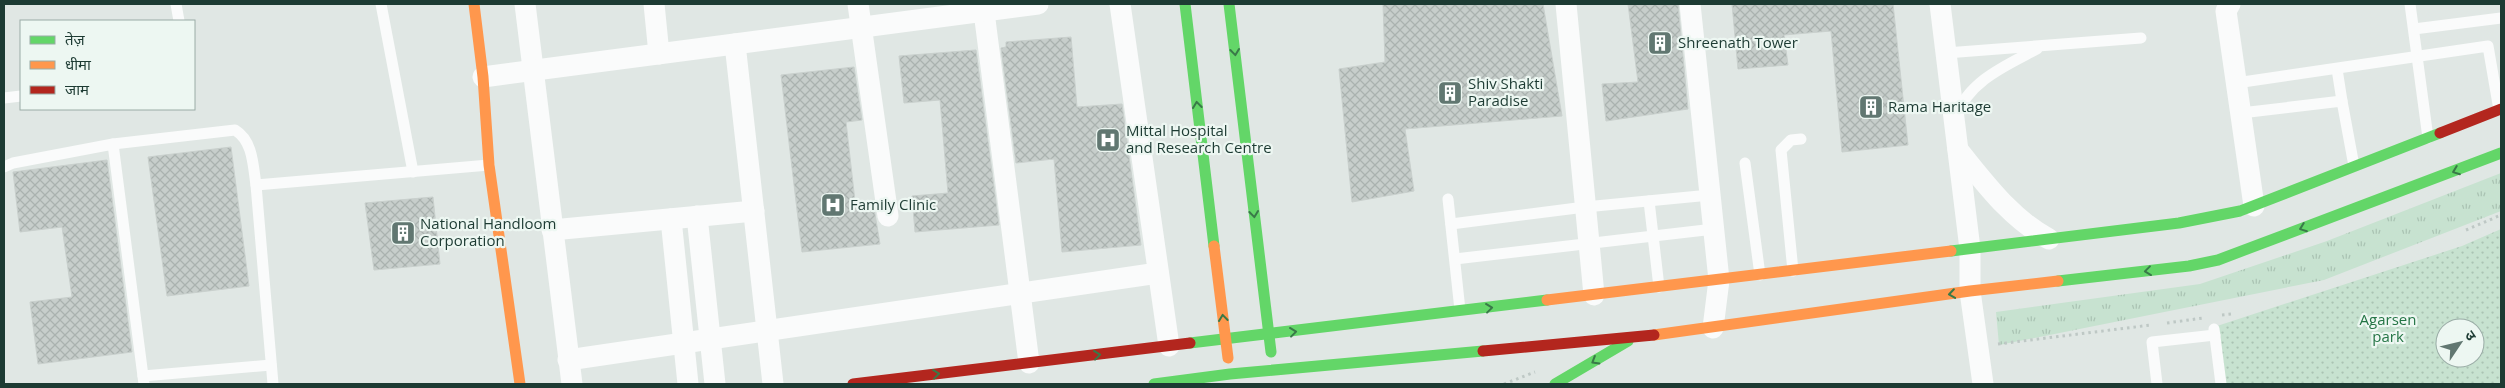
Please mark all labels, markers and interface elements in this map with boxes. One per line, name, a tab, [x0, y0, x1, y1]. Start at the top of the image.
legend	[20, 20, 195, 110]
text: तेज़	[65, 29, 86, 49]
building icon: Shreenath Tower	[1647, 30, 1673, 56]
place label: Shreenath Tower	[1678, 32, 1798, 52]
one-way arrow	[1229, 48, 1240, 56]
text: धीमा	[65, 54, 92, 74]
place label: Shiv Shakti Paradise	[1468, 73, 1543, 110]
text: जाम	[65, 79, 90, 99]
building icon: Shiv Shakti Paradise	[1437, 80, 1463, 106]
building icon: Rama Haritage	[1858, 94, 1884, 120]
place label: Rama Haritage	[1888, 96, 1991, 116]
one-way arrow	[1192, 101, 1203, 109]
place label: Mittal Hospital and Research Centre	[1126, 120, 1272, 157]
hospital icon: Mittal Hospital and Research Centre	[1095, 127, 1121, 153]
one-way arrow	[2452, 165, 2460, 175]
hospital icon: Family Clinic	[820, 192, 846, 218]
place label: Family Clinic	[850, 194, 936, 214]
one-way arrow	[1248, 210, 1259, 218]
place label: National Handloom Corporation	[420, 213, 557, 250]
building icon: National Handloom Corporation	[390, 220, 416, 246]
one-way arrow	[2300, 222, 2308, 232]
one-way arrow	[2144, 265, 2152, 276]
one-way arrow	[1947, 288, 1955, 299]
one-way arrow	[1486, 303, 1494, 314]
park label: Agarsen park	[2360, 309, 2416, 346]
one-way arrow	[1218, 314, 1229, 322]
north arrow	[2435, 318, 2485, 368]
text: उ	[2461, 326, 2482, 345]
one-way arrow	[1290, 327, 1298, 338]
one-way arrow	[1093, 350, 1101, 361]
one-way arrow	[1591, 355, 1600, 365]
one-way arrow	[932, 369, 940, 380]

